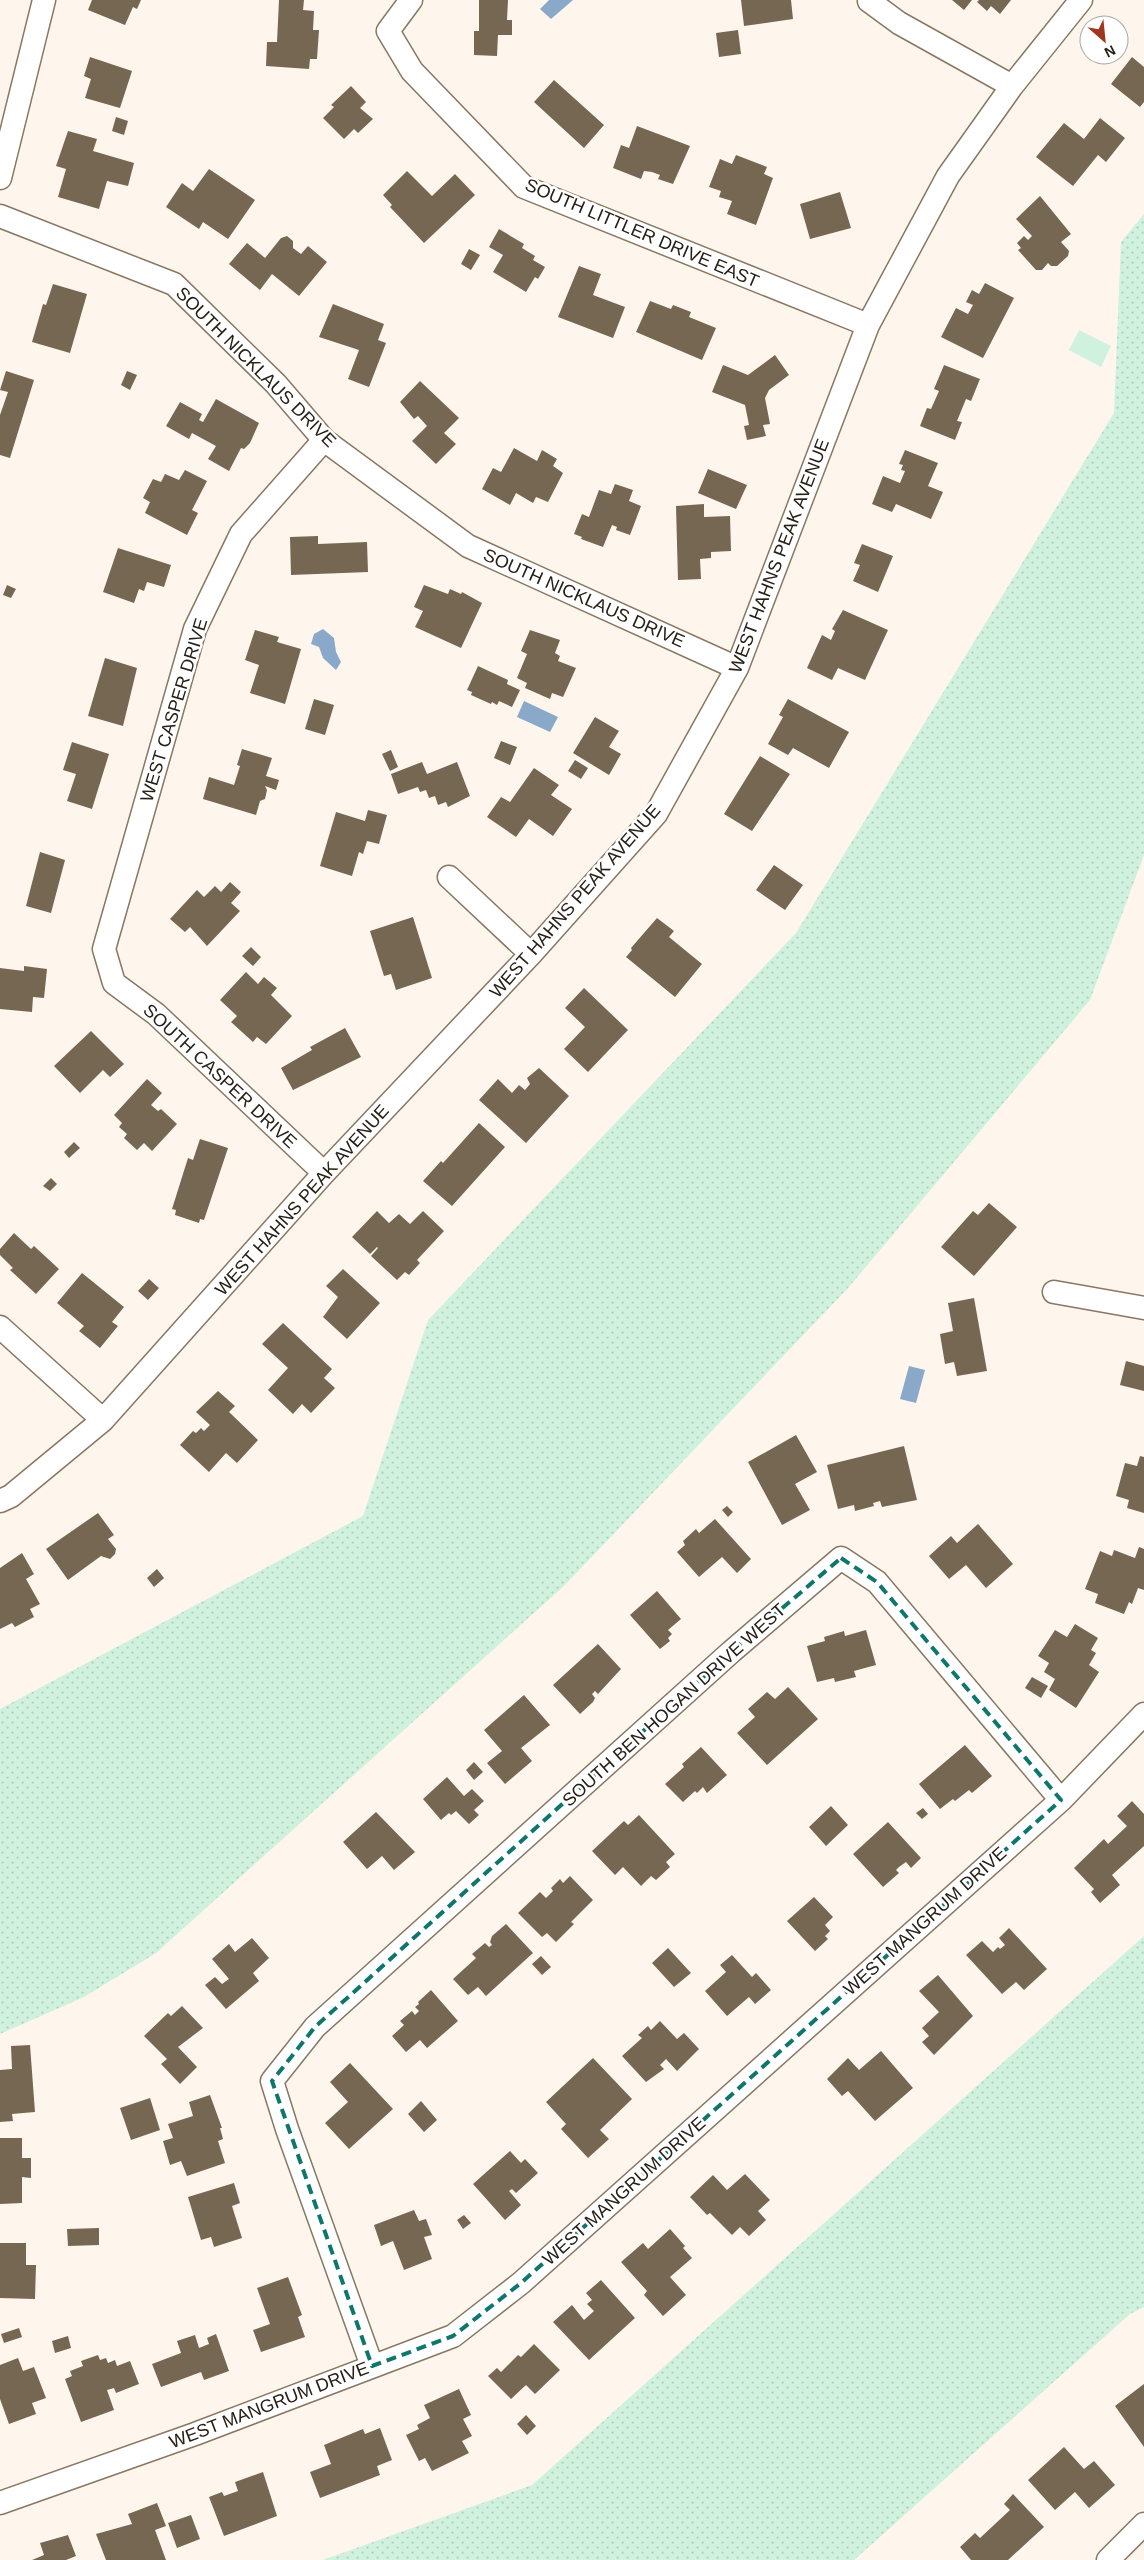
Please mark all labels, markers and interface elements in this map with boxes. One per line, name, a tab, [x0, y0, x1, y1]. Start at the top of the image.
north arrow	[1079, 15, 1129, 65]
text: N	[1102, 42, 1118, 61]
street label: SOUTH LITTLER DRIVE EAST	[522, 175, 762, 291]
street label: SOUTH NICKLAUS DRIVE	[172, 283, 340, 451]
street label: WEST HAHNS PEAK AVENUE	[725, 436, 833, 676]
street label: SOUTH NICKLAUS DRIVE	[480, 545, 688, 651]
street label: WEST CASPER DRIVE	[137, 616, 211, 804]
street label: WEST HAHNS PEAK AVENUE	[486, 800, 664, 1002]
street label: SOUTH CASPER DRIVE	[139, 1000, 301, 1152]
street label: WEST HAHNS PEAK AVENUE	[211, 1101, 393, 1299]
street label: SOUTH BEN HOGAN DRIVE WEST	[558, 1600, 790, 1810]
street label: WEST MANGRUM DRIVE	[840, 1843, 1010, 1999]
street label: WEST MANGRUM DRIVE	[539, 2113, 709, 2269]
street label: WEST MANGRUM DRIVE	[167, 2358, 371, 2452]

